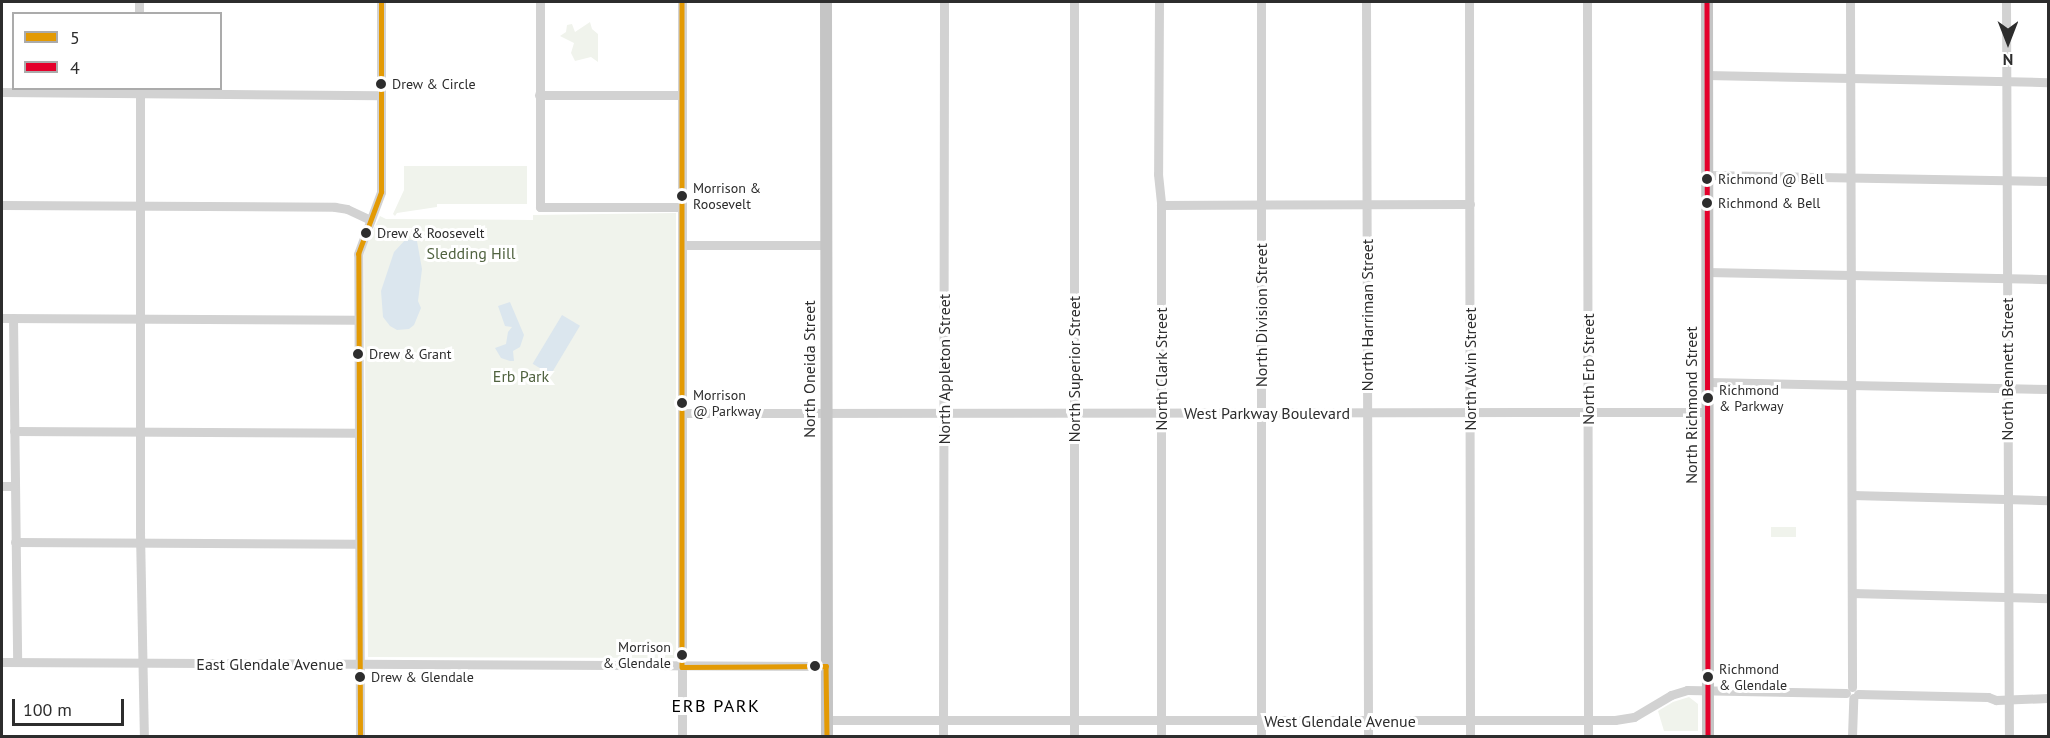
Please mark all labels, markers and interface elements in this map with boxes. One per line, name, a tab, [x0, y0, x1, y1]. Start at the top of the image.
legend	[12, 12, 222, 90]
north arrow	[1978, 12, 2038, 72]
text: 5	[70, 26, 80, 49]
text: N	[2003, 50, 2013, 70]
text: 4	[70, 56, 80, 79]
place label: Drew & Circle	[392, 76, 476, 92]
marker: Drew & Circle	[375, 78, 387, 90]
place label: Richmond @ Bell	[1718, 171, 1824, 187]
marker: Richmond @ Bell	[1701, 173, 1713, 185]
place label: Morrison & Roosevelt	[693, 180, 761, 212]
marker: Morrison & Roosevelt	[676, 190, 688, 202]
place label: Richmond & Bell	[1718, 195, 1820, 211]
marker: Richmond & Bell	[1701, 197, 1713, 209]
place label: Drew & Roosevelt	[377, 225, 485, 241]
marker: Drew & Roosevelt	[360, 227, 372, 239]
street label: North Harriman Street	[1357, 239, 1377, 391]
park label: Sledding Hill	[427, 243, 515, 263]
street label: North Division Street	[1251, 243, 1271, 387]
street label: North Appleton Street	[934, 294, 954, 444]
street label: North Superior Street	[1064, 296, 1084, 442]
street label: North Bennett Street	[1997, 298, 2017, 440]
street label: North Oneida Street	[799, 300, 819, 438]
street label: North Clark Street	[1151, 307, 1171, 431]
street label: North Alvin Street	[1460, 307, 1480, 431]
street label: North Erb Street	[1578, 313, 1598, 425]
street label: North Richmond Street	[1681, 326, 1701, 484]
place label: Drew & Grant	[369, 346, 452, 362]
marker: Drew & Grant	[352, 348, 364, 360]
park label: Erb Park	[493, 366, 549, 386]
place label: Richmond & Parkway	[1719, 382, 1784, 414]
place label: Morrison @ Parkway	[693, 387, 761, 419]
marker: Richmond & Parkway	[1702, 392, 1714, 404]
marker: Morrison @ Parkway	[676, 397, 688, 409]
street label: West Parkway Boulevard	[1184, 403, 1350, 423]
place label: Morrison & Glendale	[603, 639, 671, 672]
marker: Morrison & Glendale	[676, 649, 688, 661]
street label: East Glendale Avenue	[196, 654, 344, 674]
unlabelled marker	[809, 660, 821, 672]
place label: Richmond & Glendale	[1719, 661, 1787, 694]
place label: Drew & Glendale	[371, 669, 474, 685]
marker: Drew & Glendale	[354, 671, 366, 683]
marker: Richmond & Glendale	[1702, 671, 1714, 683]
scale bar	[15, 687, 128, 725]
district label: ERB PARK	[672, 695, 760, 717]
text: 100 m	[23, 698, 72, 721]
street label: West Glendale Avenue	[1264, 711, 1416, 731]

